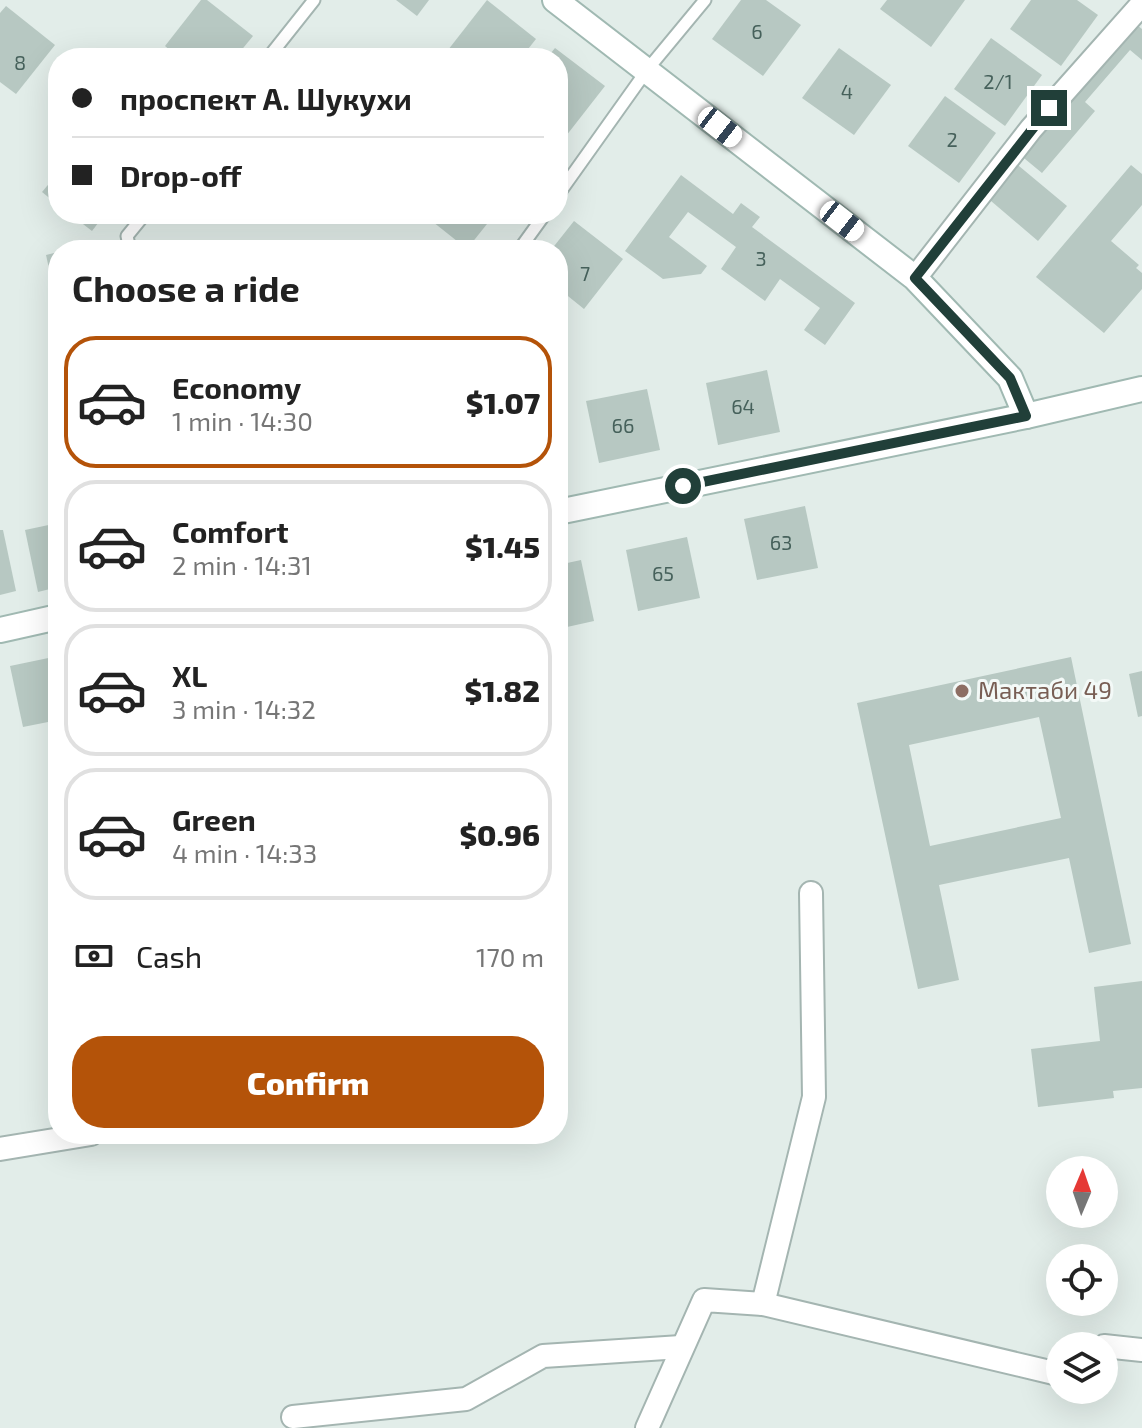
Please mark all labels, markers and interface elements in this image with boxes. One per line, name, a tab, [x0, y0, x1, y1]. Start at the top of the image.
house number: 6	[751, 19, 763, 43]
house number: 8	[14, 50, 26, 74]
house number: 2/1	[983, 69, 1013, 93]
house number: 4	[841, 79, 853, 103]
text: проспект А. Шукухи	[120, 80, 412, 116]
route end	[1031, 90, 1067, 126]
car	[694, 103, 746, 151]
house number: 2	[946, 127, 958, 151]
text: Drop-off	[120, 157, 242, 193]
car	[816, 197, 868, 245]
house number: 3	[755, 246, 767, 270]
house number: 7	[580, 261, 590, 285]
text: Choose a ride	[72, 266, 300, 309]
icon: car	[76, 366, 148, 438]
text: Economy	[172, 369, 301, 405]
text: $1.07	[466, 384, 540, 420]
house number: 64	[731, 394, 755, 418]
text: 1 min · 14:30	[172, 405, 313, 436]
house number: 66	[612, 413, 634, 437]
route start	[665, 468, 701, 504]
icon: car	[76, 510, 148, 582]
text: Comfort	[172, 513, 289, 549]
text: $1.45	[465, 528, 540, 564]
house number: 63	[770, 530, 792, 554]
text: 2 min · 14:31	[172, 549, 312, 580]
house number: 65	[652, 561, 674, 585]
icon: car	[76, 654, 148, 726]
text: XL	[172, 657, 207, 693]
text: $1.82	[465, 672, 540, 708]
place label: Мактаби 49	[978, 675, 1112, 704]
marker: Мактаби 49	[953, 682, 971, 700]
text: 3 min · 14:32	[172, 693, 316, 724]
icon: car	[76, 798, 148, 870]
text: Green	[172, 801, 256, 837]
text: $0.96	[459, 816, 540, 852]
text: 4 min · 14:33	[172, 837, 317, 868]
icon: cash	[72, 934, 116, 978]
text: Cash	[136, 938, 202, 974]
text: 170 m	[476, 941, 544, 972]
button: Confirm	[72, 1036, 544, 1128]
north arrow	[1046, 1156, 1118, 1228]
map controls	[1046, 1156, 1118, 1404]
button: locate	[1046, 1244, 1118, 1316]
button: layers	[1046, 1332, 1118, 1404]

